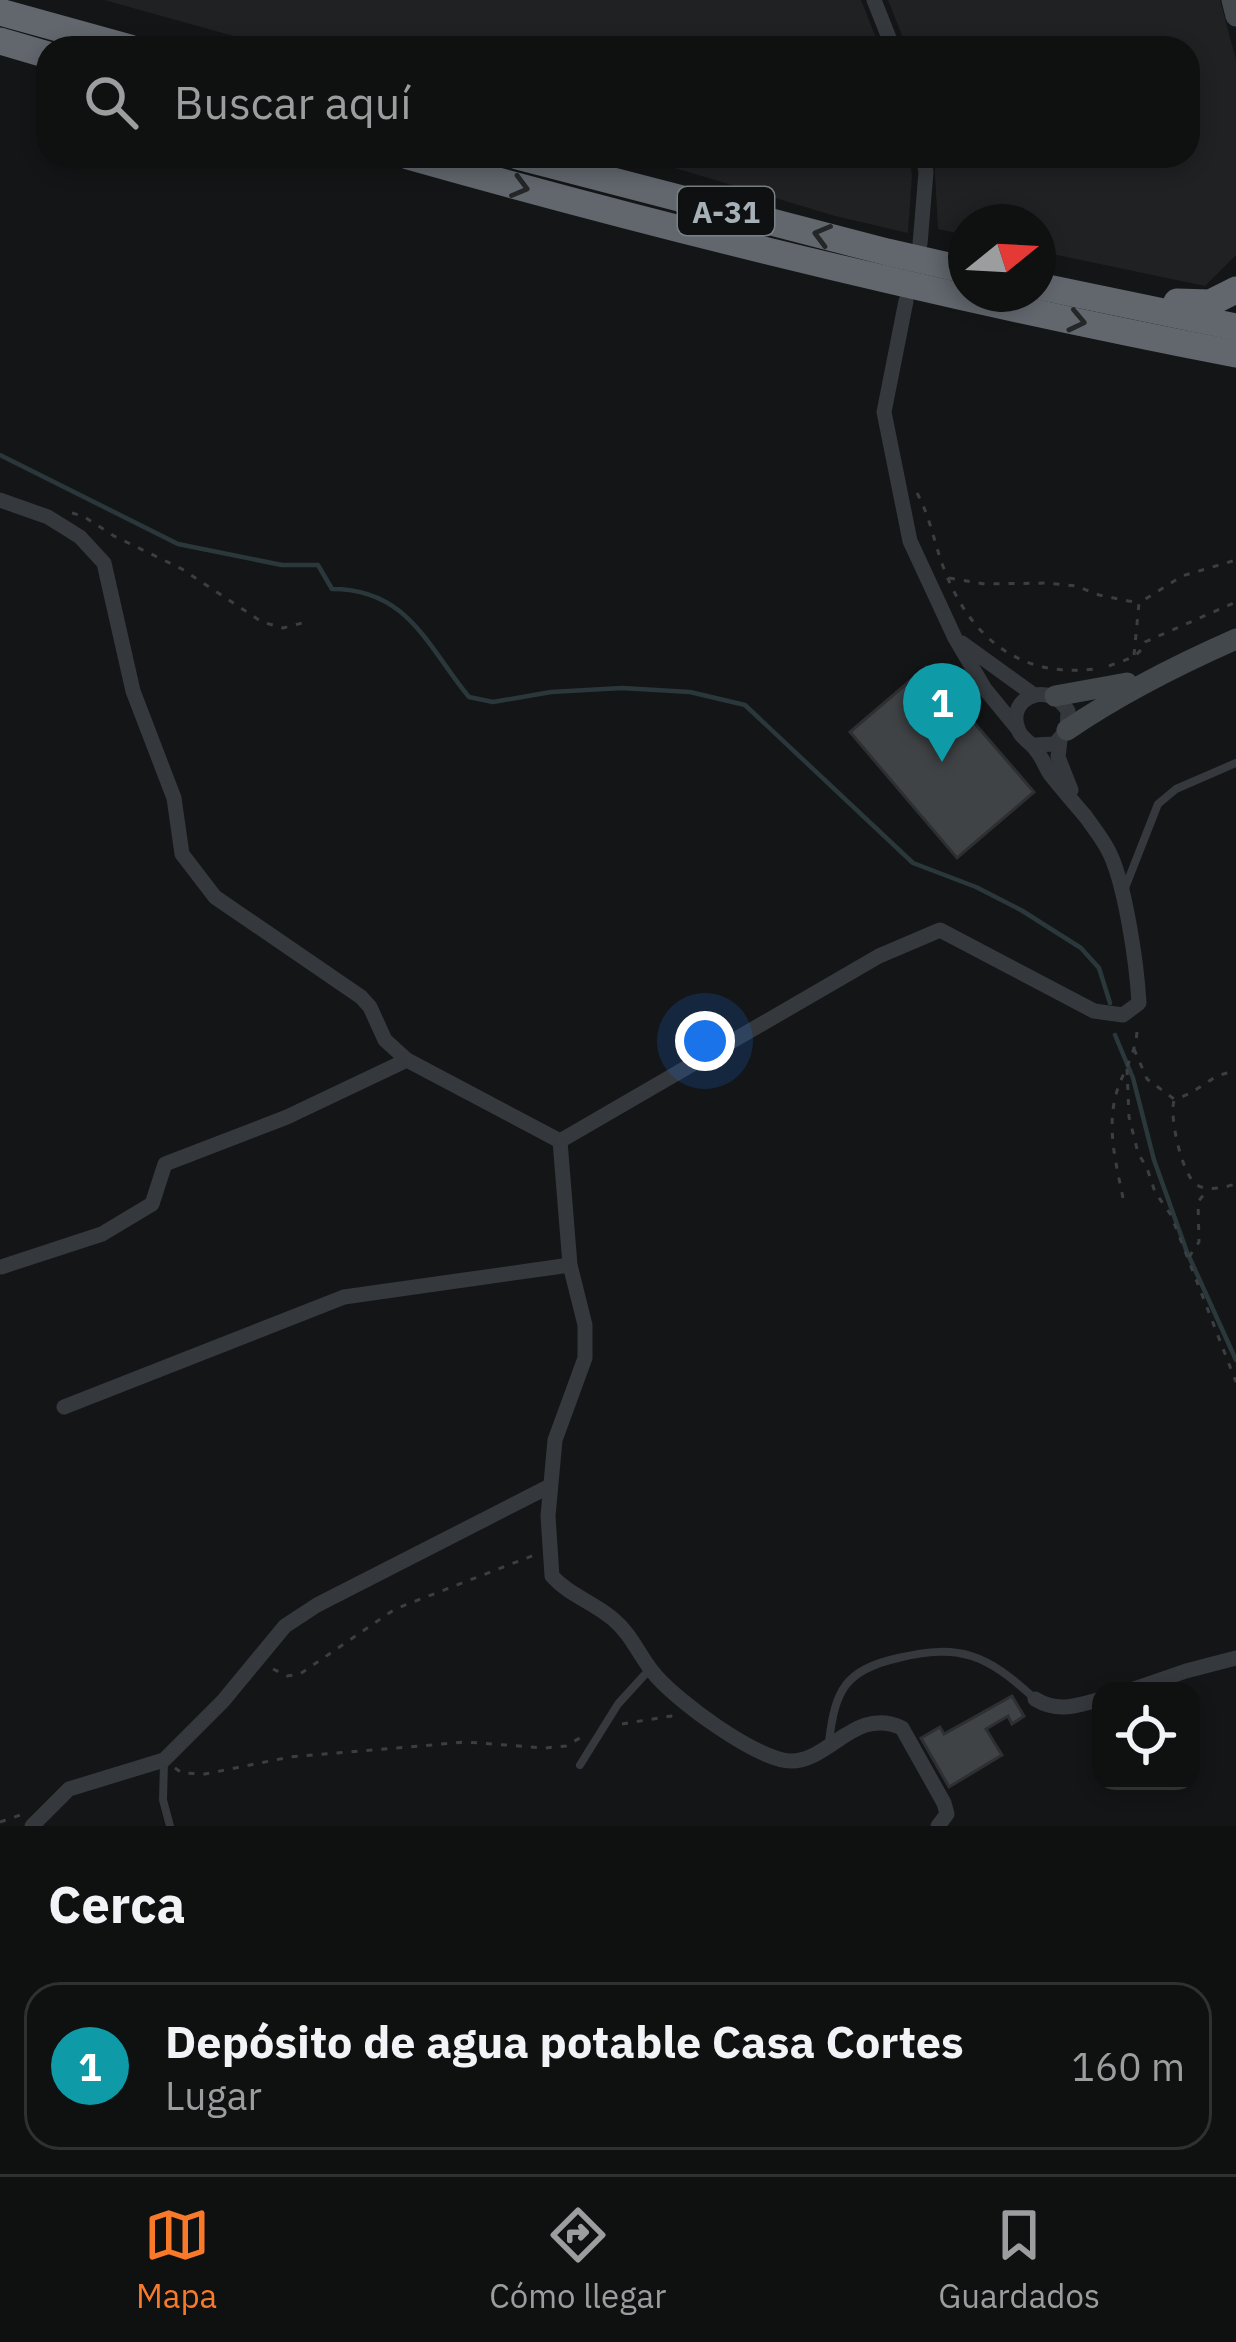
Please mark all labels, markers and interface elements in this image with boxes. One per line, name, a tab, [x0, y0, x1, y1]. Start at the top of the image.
search box	[36, 36, 1200, 168]
icon: search	[78, 69, 144, 135]
text: Buscar aquí	[174, 73, 412, 131]
one-way arrow	[510, 173, 530, 198]
road number: A-31	[678, 187, 774, 235]
north arrow	[948, 204, 1056, 312]
one-way arrow	[812, 225, 833, 250]
one-way arrow	[1067, 308, 1087, 333]
pin: 1	[903, 663, 981, 762]
your location	[675, 1011, 735, 1071]
map controls	[1092, 1682, 1200, 1790]
button: locate	[1092, 1682, 1200, 1790]
text: Cerca	[48, 1871, 186, 1937]
text: Depósito de agua potable Casa Cortes	[165, 2012, 964, 2070]
text: 1	[78, 2041, 102, 2092]
text: 160 m	[1072, 2041, 1185, 2092]
text: Lugar	[165, 2070, 262, 2121]
tab: Mapa	[136, 2202, 217, 2317]
tab: Cómo llegar	[489, 2202, 666, 2317]
tab: Guardados	[938, 2202, 1100, 2317]

